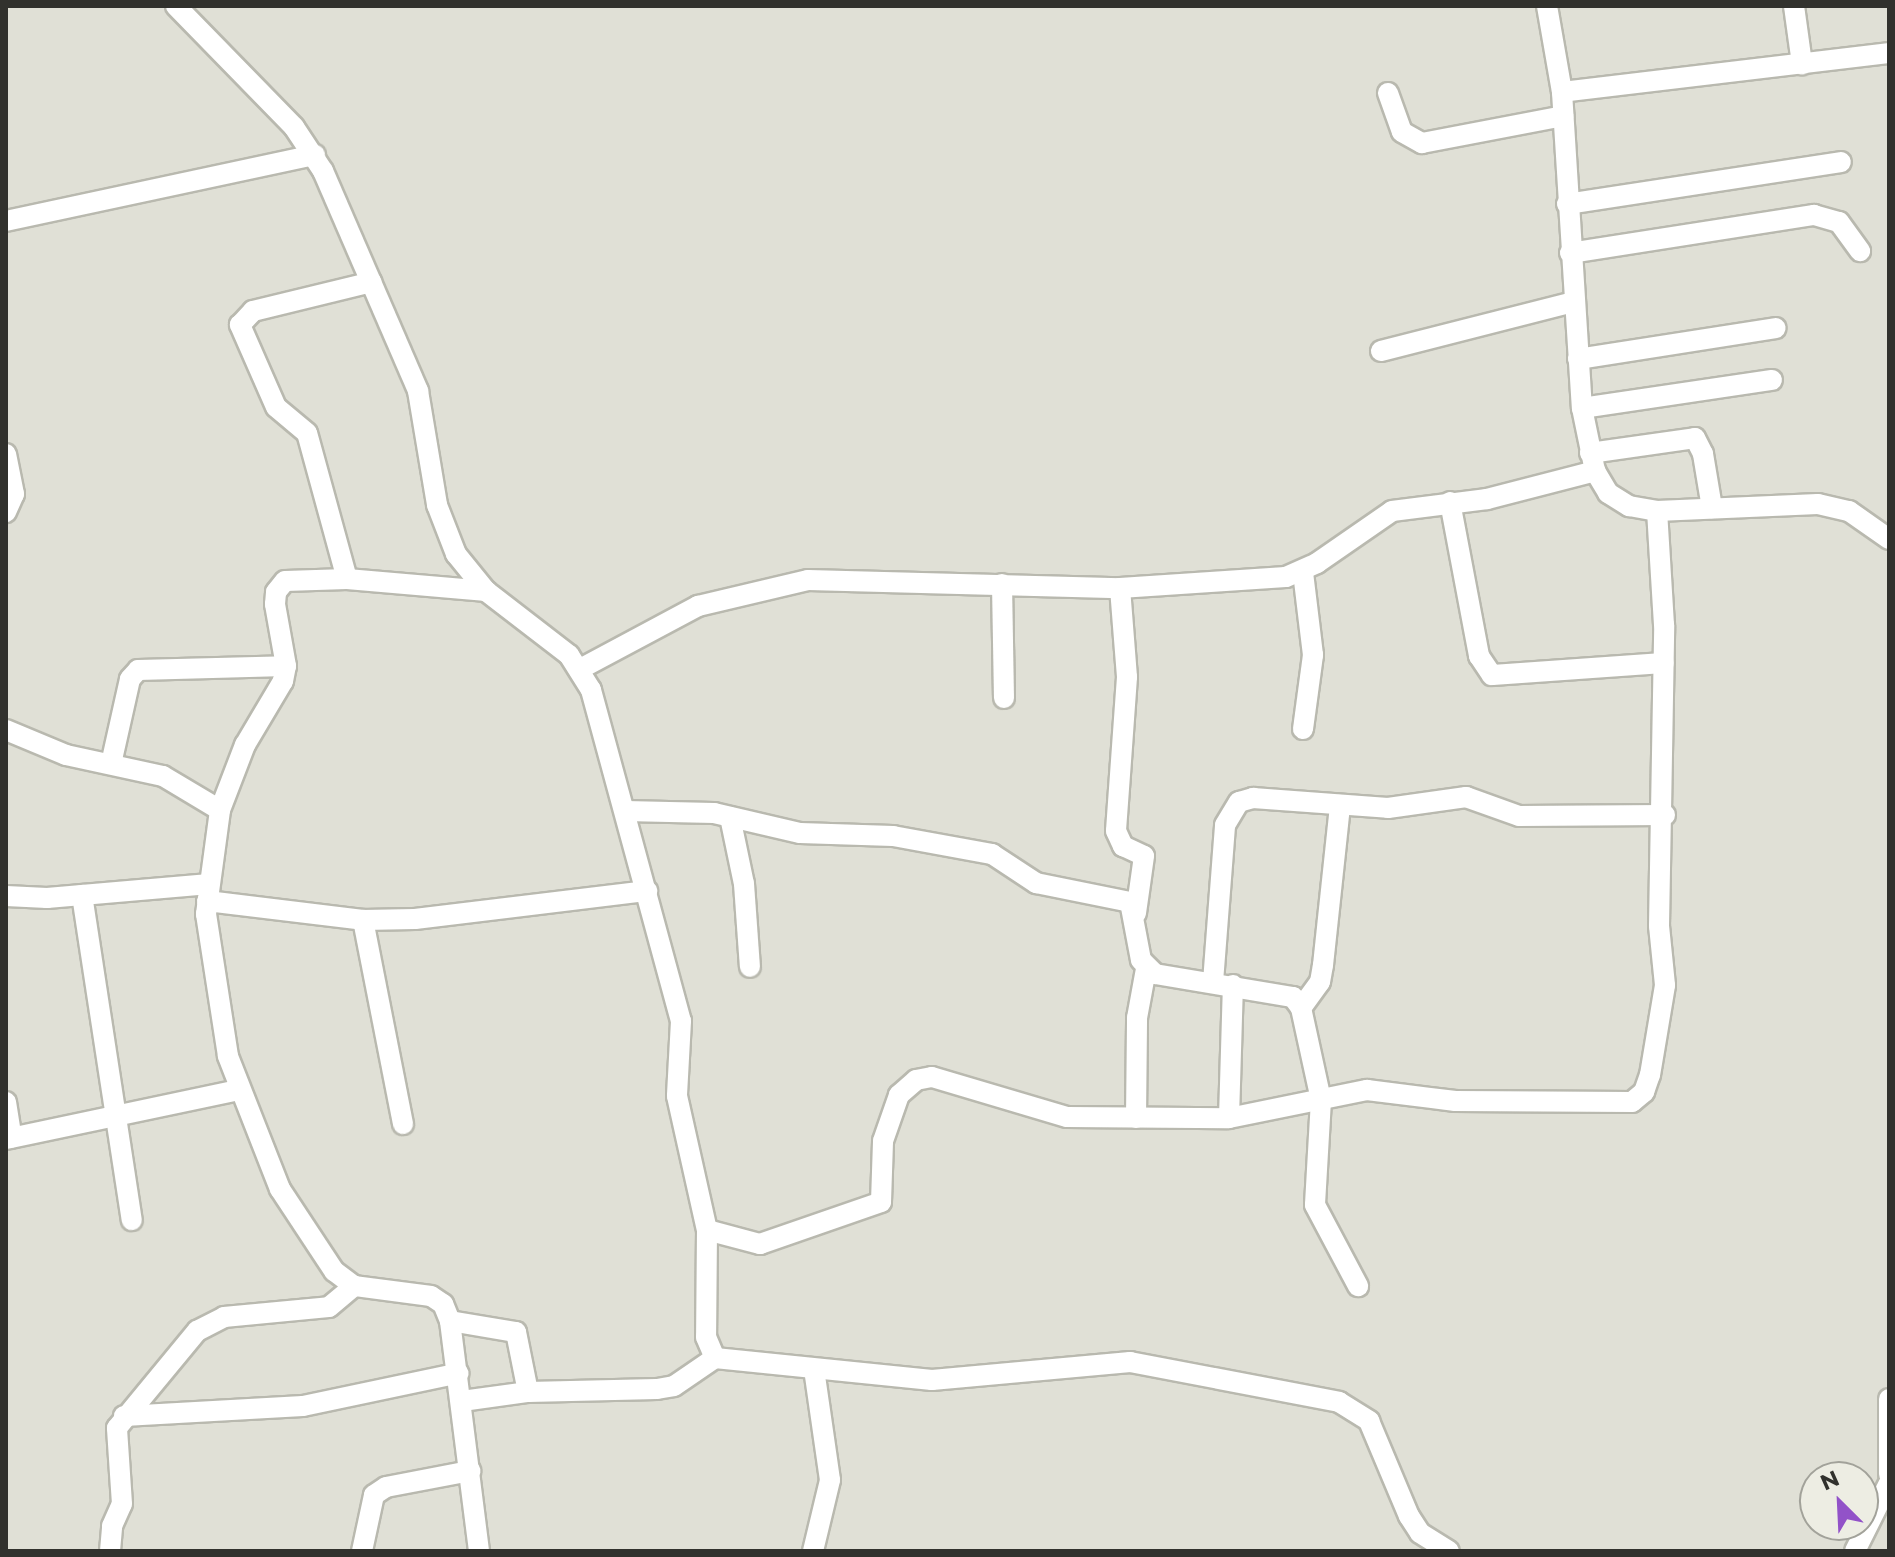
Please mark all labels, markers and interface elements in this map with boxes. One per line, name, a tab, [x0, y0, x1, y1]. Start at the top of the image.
north arrow	[1799, 1461, 1879, 1541]
text: N	[1816, 1464, 1843, 1496]

